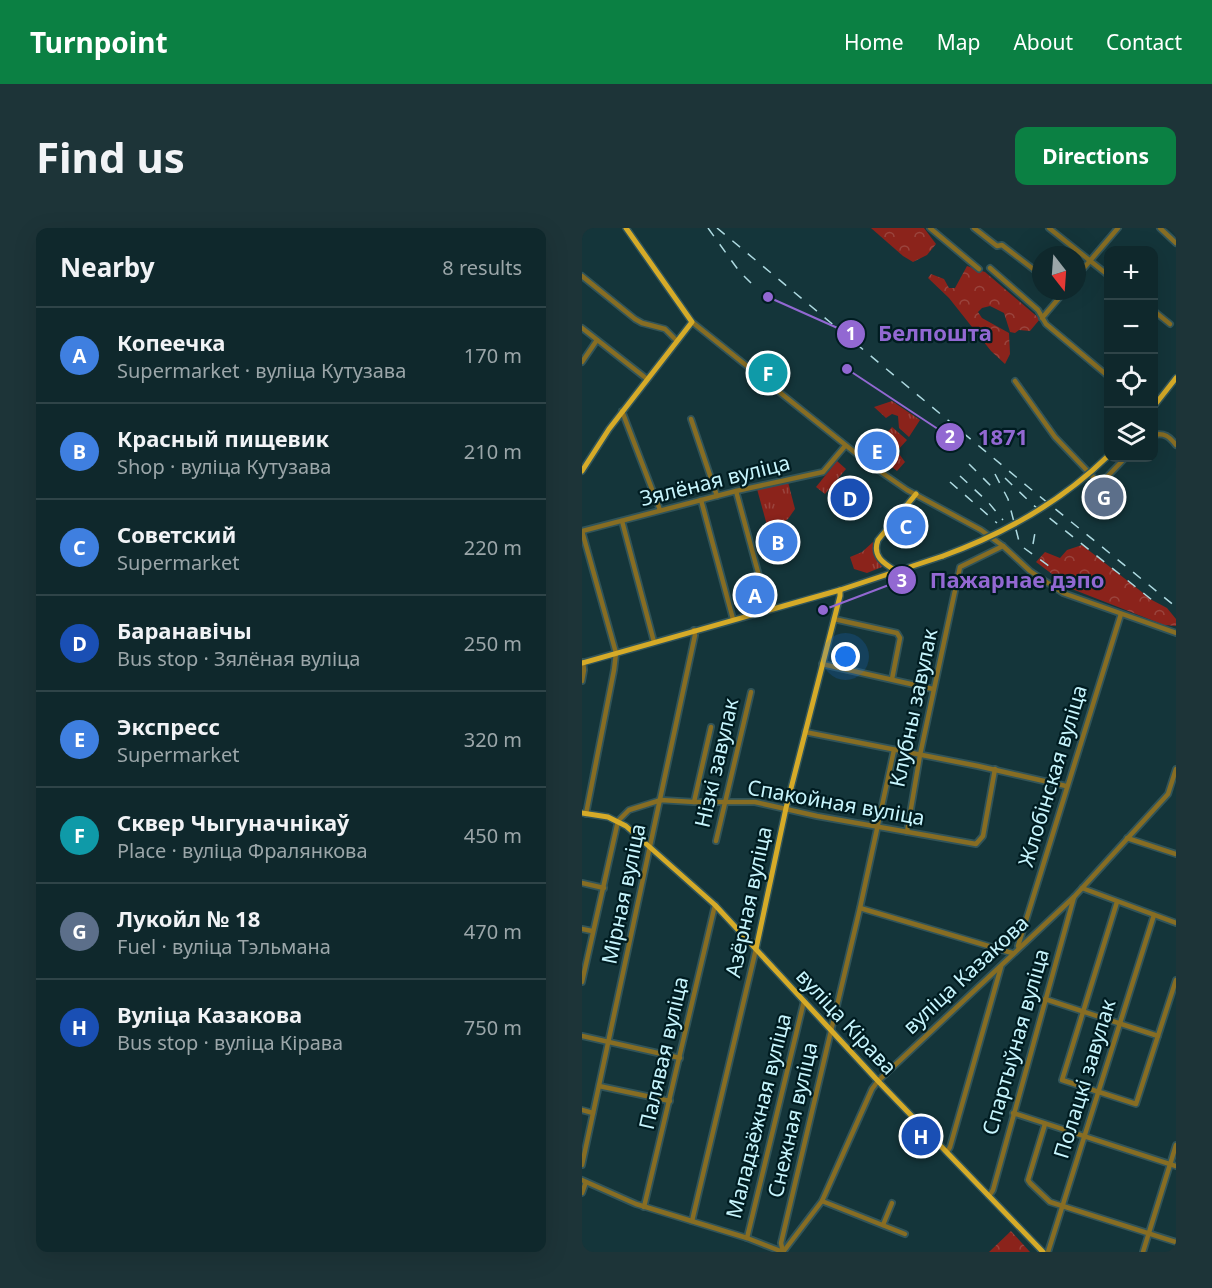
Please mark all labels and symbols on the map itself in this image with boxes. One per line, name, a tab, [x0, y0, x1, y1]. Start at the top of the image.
north arrow	[1032, 246, 1086, 300]
callout: Белпошта	[836, 314, 1004, 354]
text: Белпошта	[878, 317, 992, 347]
text: 1	[846, 321, 856, 345]
pin: F	[748, 350, 788, 396]
callout: 1871	[935, 417, 1040, 457]
text: 1871	[978, 421, 1028, 451]
text: 2	[945, 424, 955, 448]
pin: E	[858, 428, 896, 474]
street label: Зялёная вуліца	[637, 448, 793, 512]
pin: G	[1084, 474, 1124, 520]
pin: D	[830, 476, 870, 520]
pin: C	[886, 504, 926, 548]
pin: B	[758, 520, 798, 564]
callout: Пажарнае дэпо	[887, 560, 1116, 600]
text: Пажарнае дэпо	[930, 564, 1104, 594]
text: 3	[897, 568, 907, 592]
pin: A	[736, 572, 774, 617]
street label: Клубны завулак	[883, 626, 943, 790]
your location	[831, 642, 860, 671]
street label: Жлобінская вуліца	[1011, 681, 1093, 870]
street label: Нізкі завулак	[688, 695, 744, 830]
street label: Спакойная вуліца	[745, 773, 927, 831]
street label: Мірная вуліца	[594, 821, 652, 967]
street label: Азёрная вуліца	[718, 824, 778, 980]
street label: вуліца Казакова	[896, 909, 1034, 1040]
street label: Спартыўная вуліца	[975, 945, 1055, 1138]
street label: вуліца Кірава	[790, 962, 903, 1080]
street label: Палявая вуліца	[632, 974, 694, 1132]
street label: Полацкі завулак	[1047, 996, 1122, 1162]
street label: Маладзёжная вуліца	[719, 1010, 797, 1221]
street label: Снежная вуліца	[760, 1039, 824, 1200]
pin: H	[902, 1114, 940, 1158]

